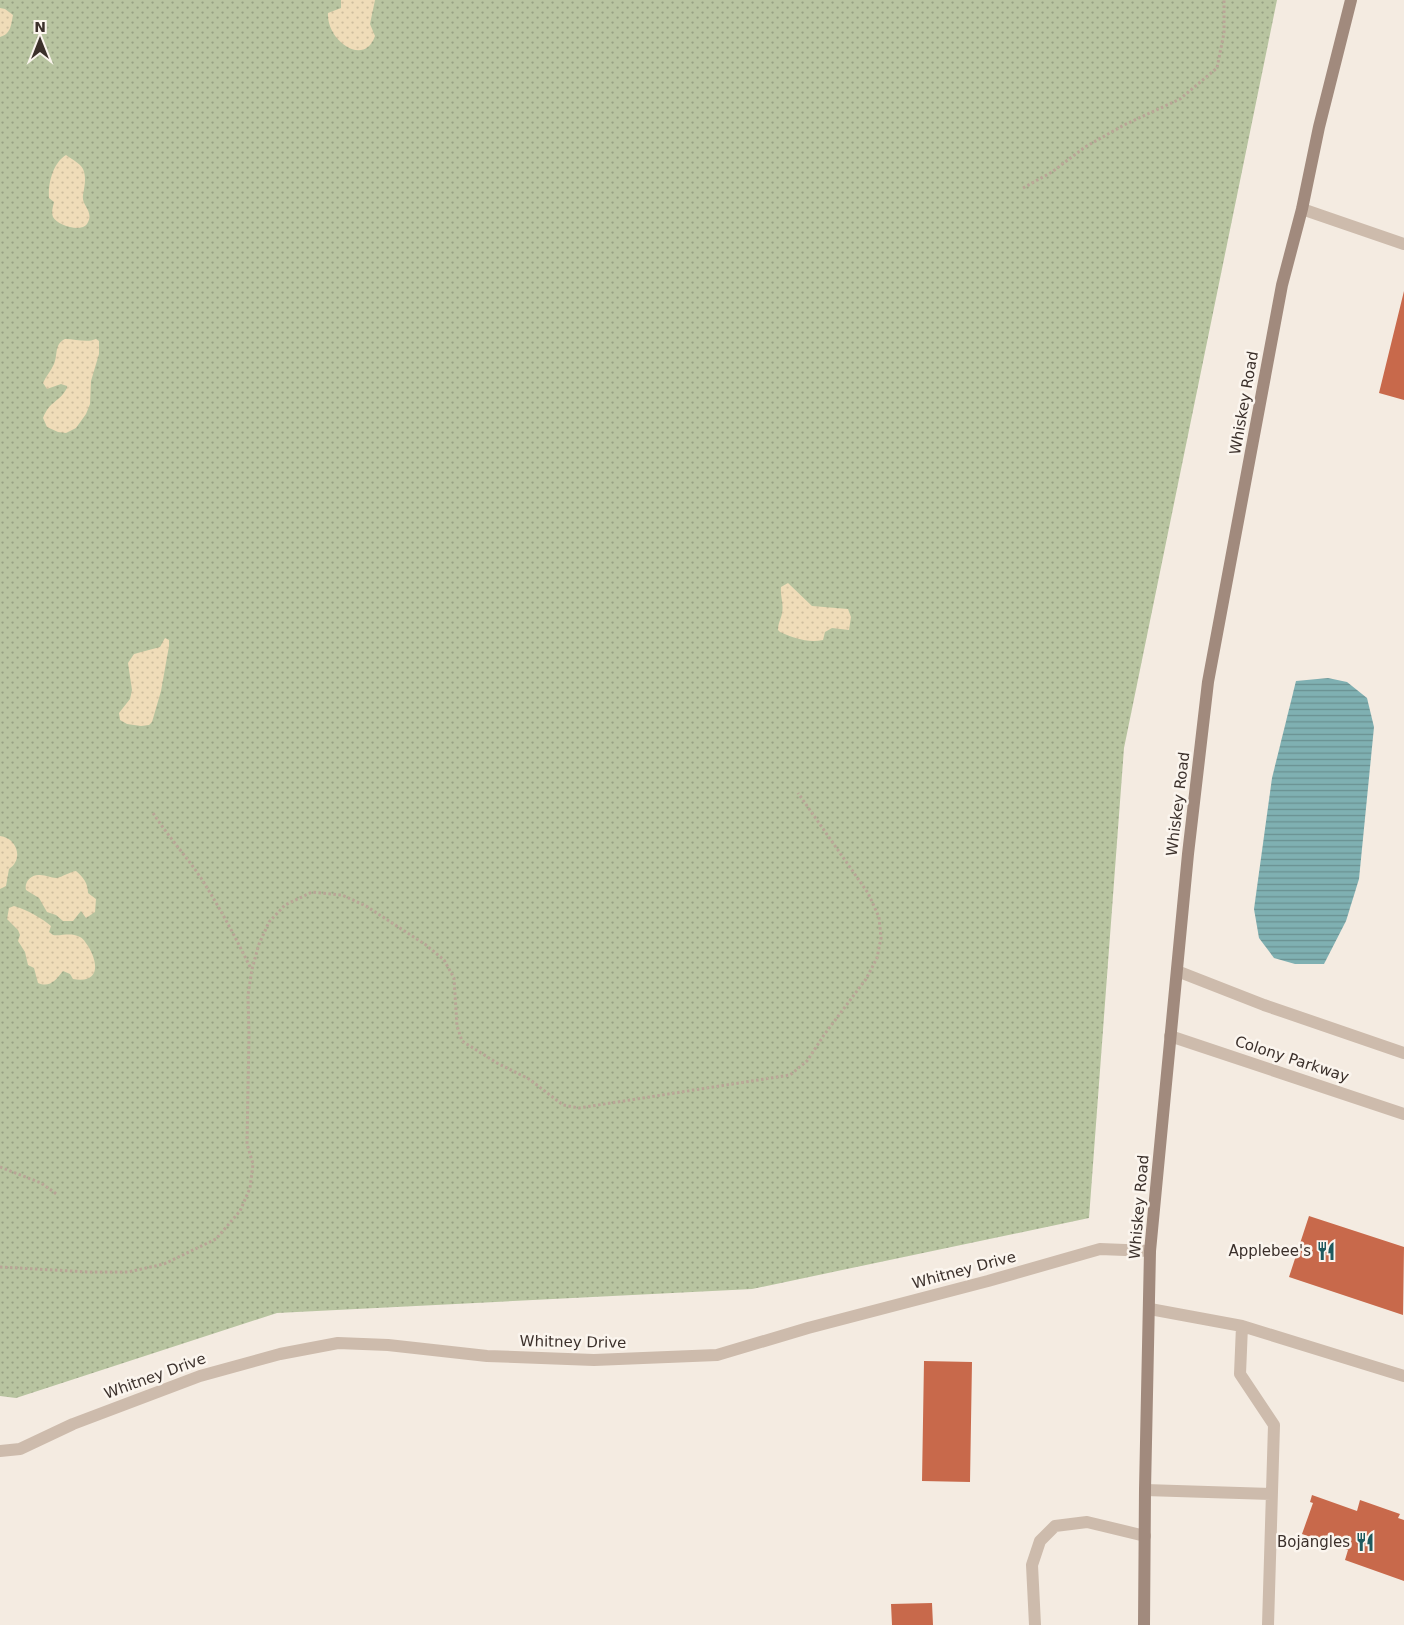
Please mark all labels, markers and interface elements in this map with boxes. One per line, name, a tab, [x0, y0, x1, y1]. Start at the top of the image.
north arrow	[15, 15, 65, 65]
text: N	[34, 19, 46, 35]
street label: Whiskey Road	[1226, 350, 1262, 456]
street label: Whiskey Road	[1163, 751, 1193, 857]
street label: Colony Parkway	[1233, 1032, 1351, 1086]
street label: Whiskey Road	[1125, 1154, 1153, 1260]
restaurant icon: Applebee's	[1315, 1240, 1337, 1262]
place label: Applebee's	[1228, 1242, 1311, 1260]
street label: Whitney Drive	[910, 1247, 1018, 1293]
street label: Whitney Drive	[519, 1332, 627, 1352]
street label: Whitney Drive	[102, 1349, 208, 1403]
restaurant icon: Bojangles	[1354, 1531, 1376, 1553]
place label: Bojangles	[1277, 1533, 1350, 1551]

